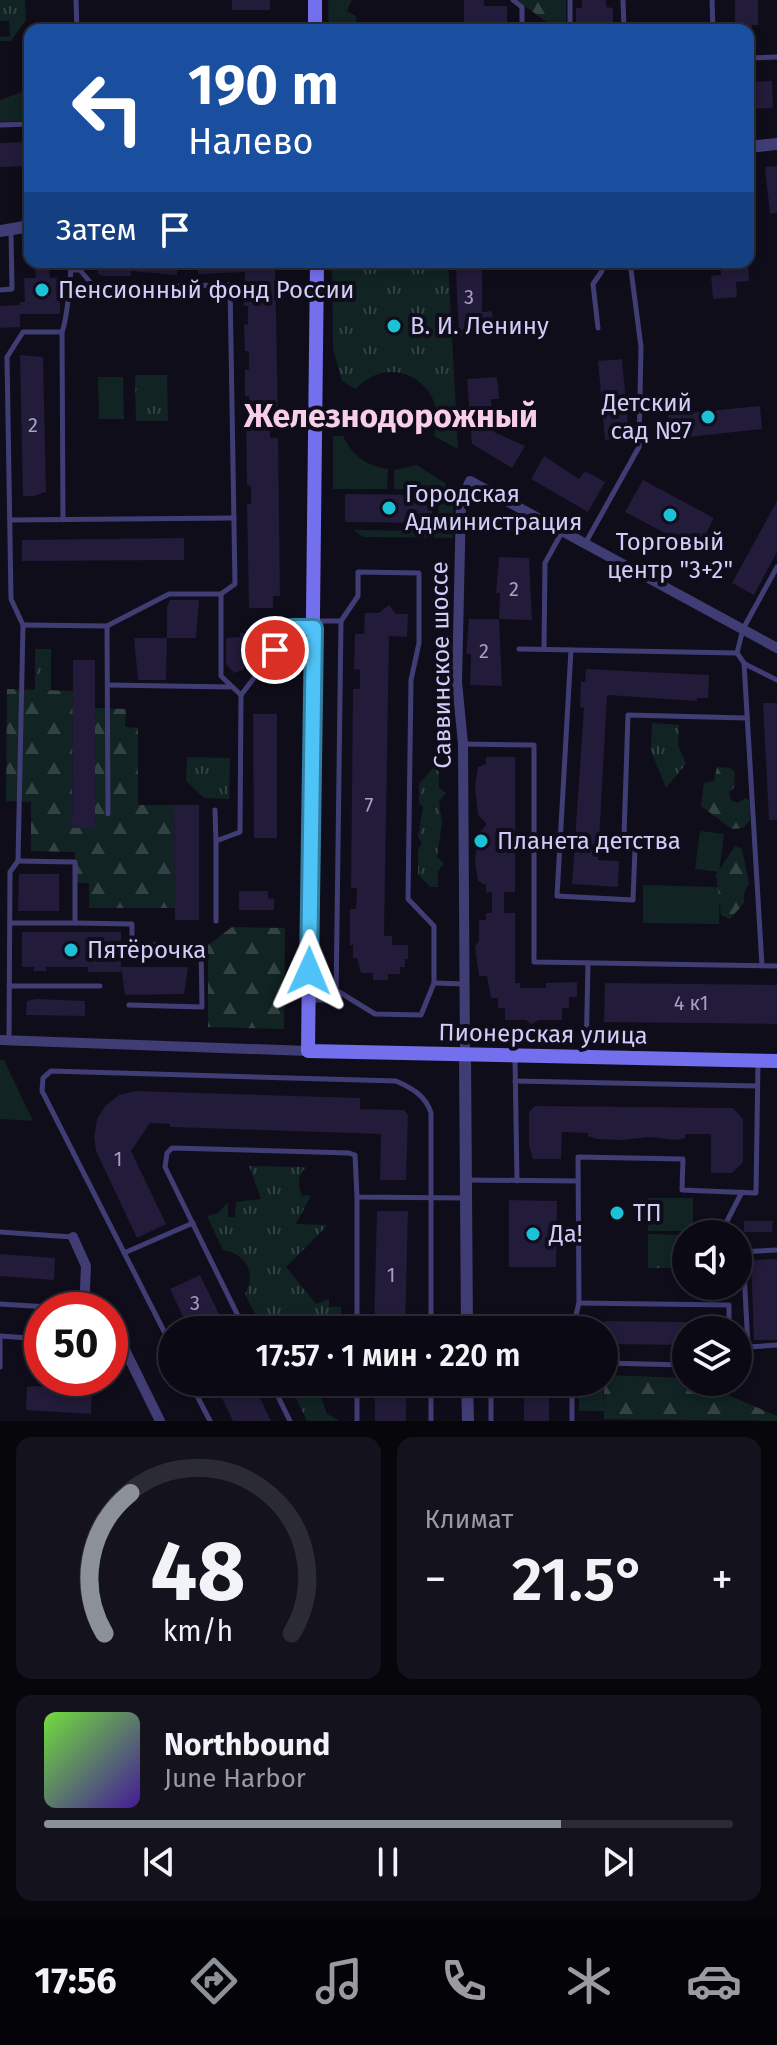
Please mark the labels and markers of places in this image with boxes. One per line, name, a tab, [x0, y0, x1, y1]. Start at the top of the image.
place label: Пенсионный фонд России	[58, 276, 354, 304]
marker: Пенсионный фонд России	[33, 281, 51, 299]
place label: В. И. Ленину	[410, 312, 549, 340]
marker: В. И. Ленину	[385, 317, 403, 335]
place label: Детский сад №7	[601, 389, 692, 445]
marker: Детский сад №7	[699, 408, 717, 426]
place label: Городская Администрация	[405, 480, 582, 536]
marker: Городская Администрация	[380, 499, 398, 517]
marker: Торговый центр "3+2"	[661, 506, 679, 524]
place label: Торговый центр "3+2"	[607, 528, 733, 584]
pin	[241, 616, 309, 684]
place label: Планета детства	[497, 827, 681, 855]
marker: Планета детства	[472, 832, 490, 850]
place label: Пятёрочка	[87, 936, 206, 964]
marker: Пятёрочка	[62, 941, 80, 959]
place label: ТП	[633, 1199, 662, 1227]
marker: ТП	[608, 1204, 626, 1222]
place label: Да!	[548, 1220, 583, 1248]
marker: Да!	[524, 1225, 542, 1243]

